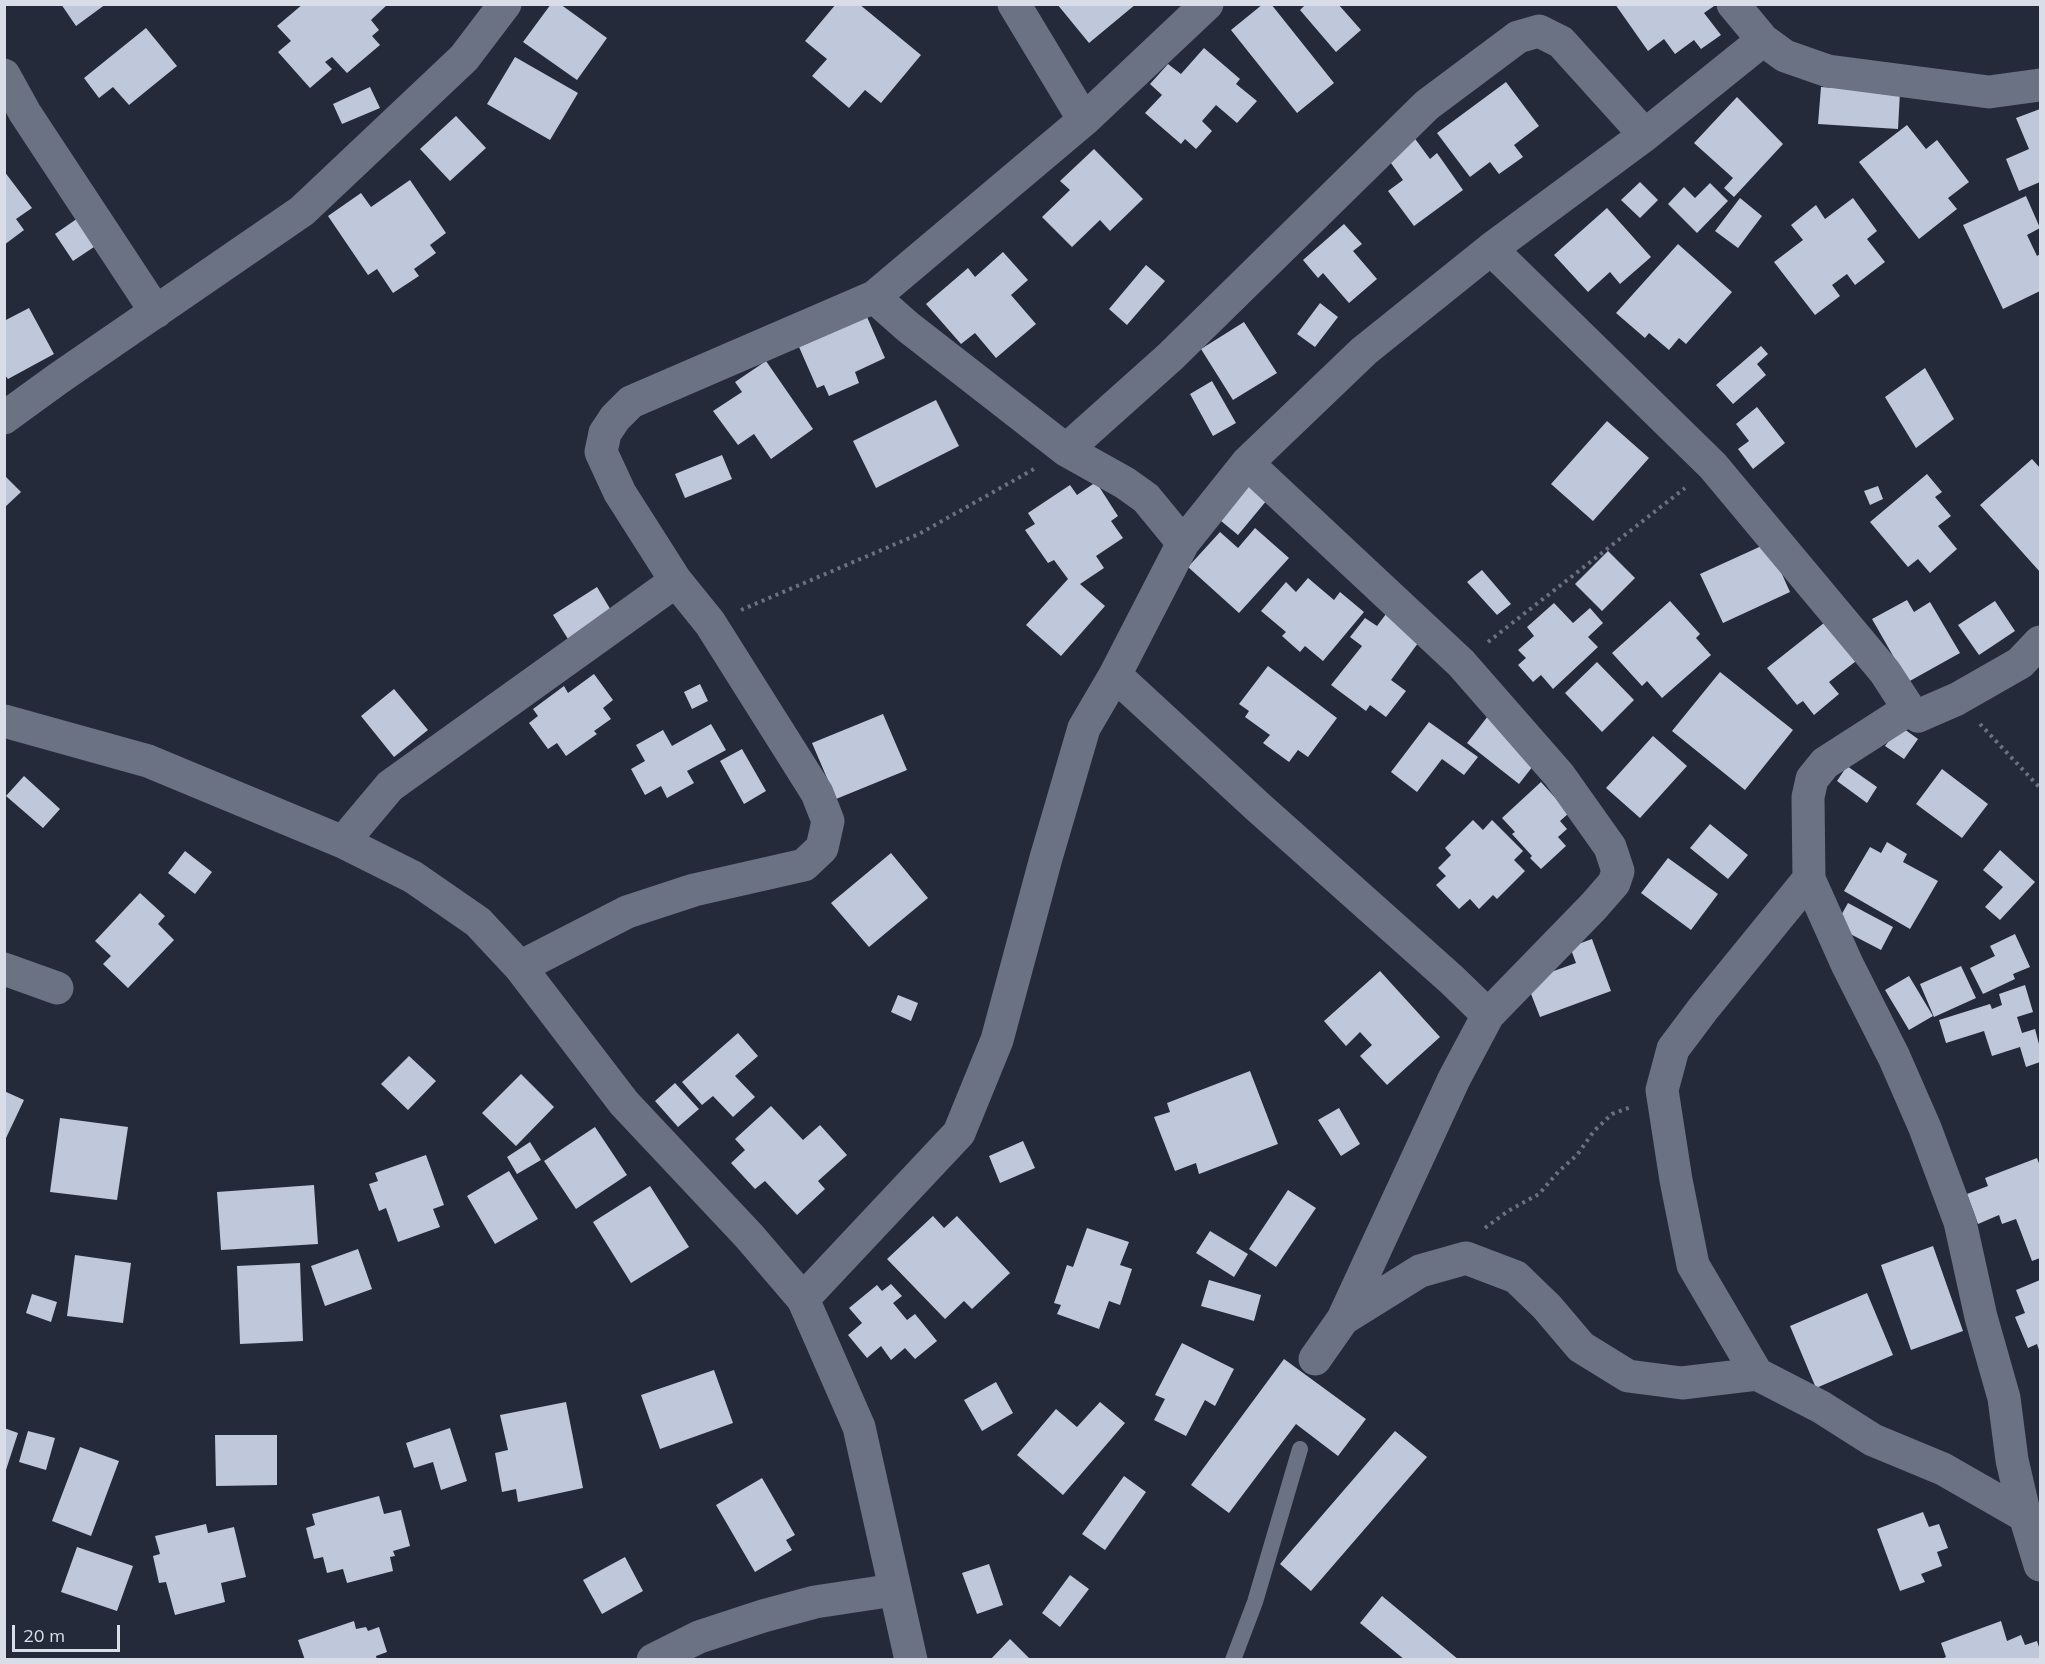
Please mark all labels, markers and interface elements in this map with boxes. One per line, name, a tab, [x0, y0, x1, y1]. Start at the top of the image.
scale bar	[15, 1613, 123, 1651]
text: 20 m	[23, 1624, 65, 1647]

